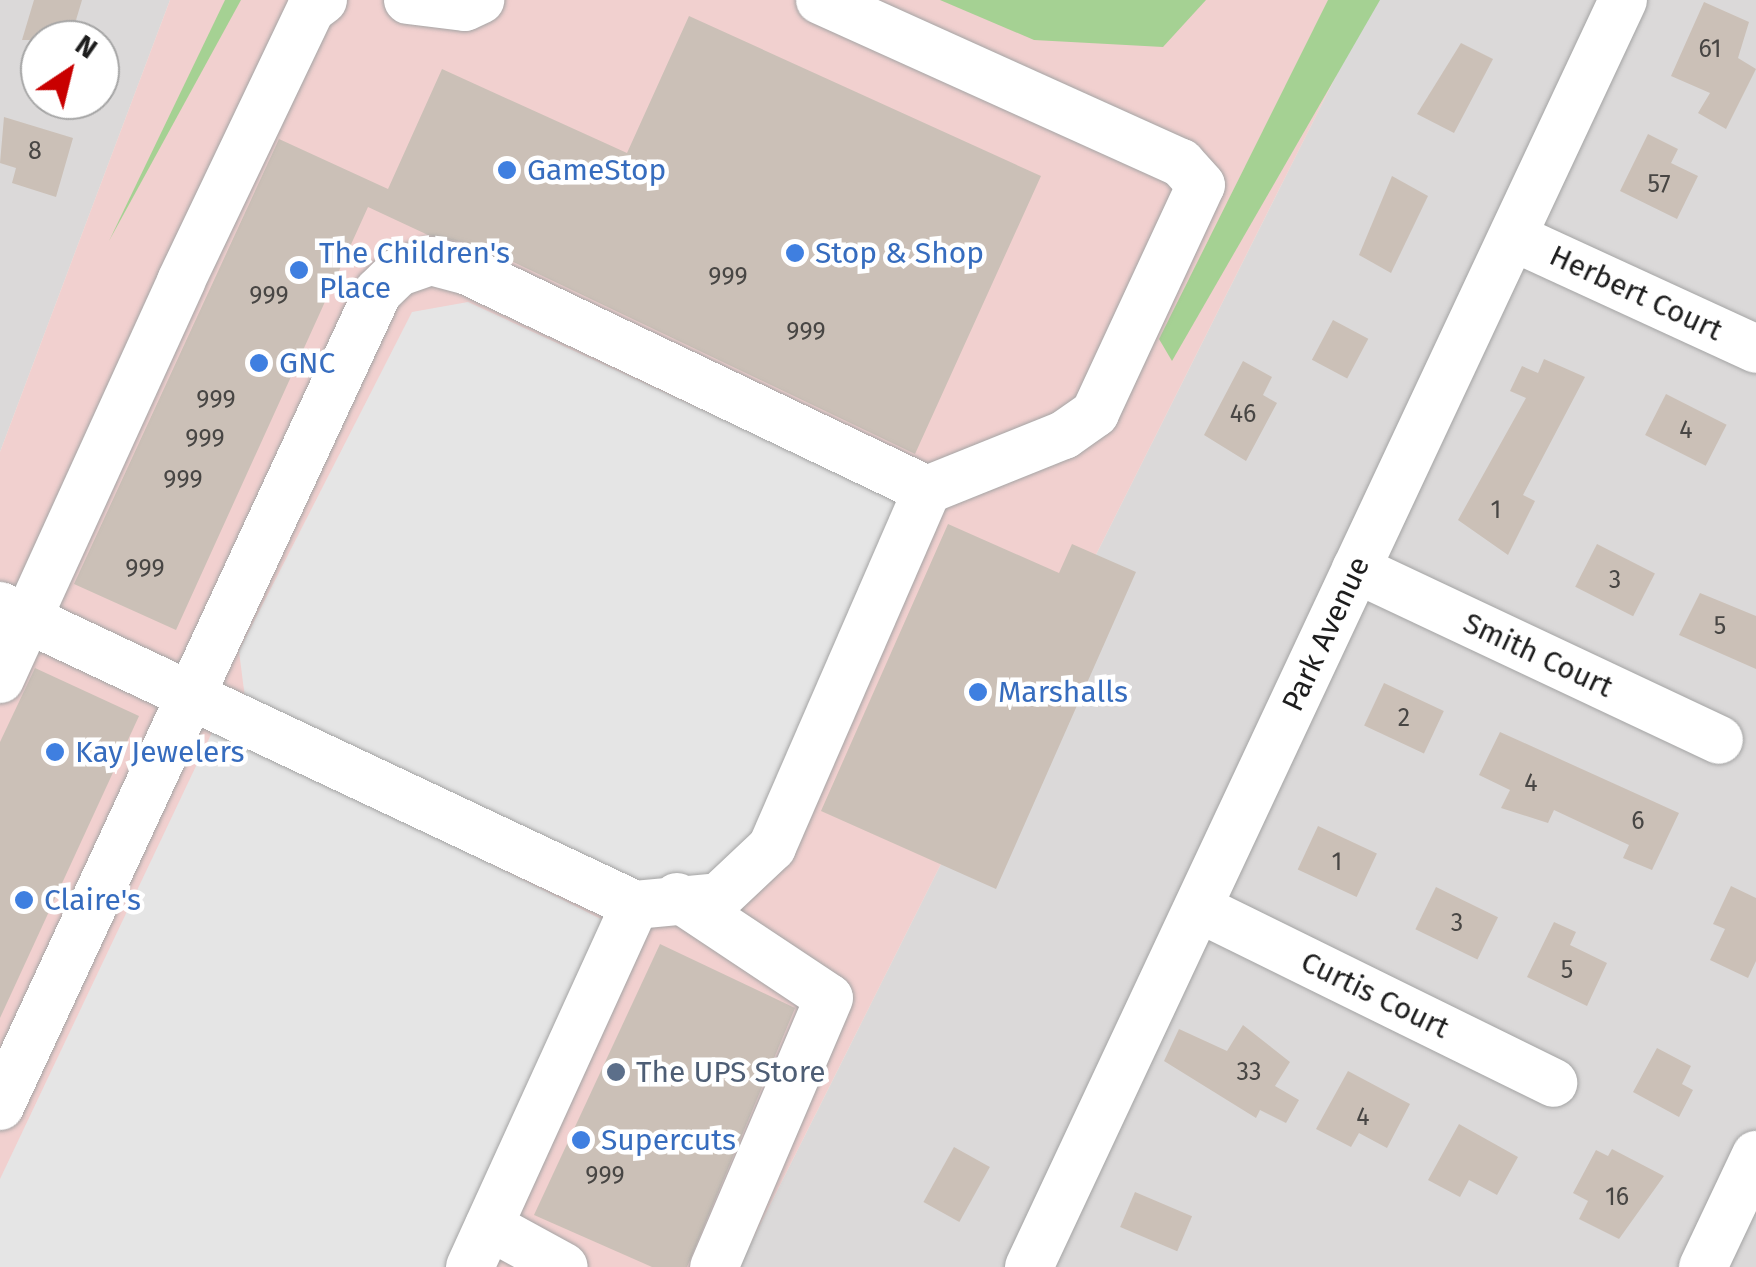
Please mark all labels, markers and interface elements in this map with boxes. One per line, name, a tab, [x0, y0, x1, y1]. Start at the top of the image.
north arrow	[20, 20, 120, 120]
text: N	[69, 28, 103, 65]
house number: 61	[1699, 34, 1721, 64]
house number: 8	[28, 136, 42, 166]
place label: GameStop	[527, 152, 666, 188]
marker: GameStop	[496, 159, 518, 181]
house number: 57	[1647, 169, 1671, 199]
place label: The Children's Place	[319, 235, 510, 306]
place label: Stop & Shop	[815, 235, 984, 271]
street label: Herbert Court	[1544, 237, 1728, 349]
marker: Stop & Shop	[784, 242, 806, 264]
marker: The Children's Place	[288, 259, 310, 281]
house number: 999	[708, 262, 748, 292]
house number: 999	[249, 281, 289, 311]
house number: 999	[786, 317, 826, 347]
place label: GNC	[279, 345, 335, 381]
marker: GNC	[248, 352, 270, 374]
house number: 999	[196, 385, 236, 415]
house number: 46	[1230, 399, 1256, 429]
house number: 4	[1679, 415, 1693, 445]
house number: 999	[185, 424, 225, 454]
house number: 999	[163, 465, 203, 495]
house number: 1	[1491, 495, 1501, 525]
street label: Park Avenue	[1274, 551, 1378, 717]
house number: 999	[125, 554, 165, 584]
house number: 3	[1609, 565, 1621, 595]
street label: Smith Court	[1458, 605, 1618, 705]
house number: 5	[1714, 611, 1726, 641]
place label: Marshalls	[998, 674, 1128, 710]
marker: Marshalls	[967, 681, 989, 703]
house number: 2	[1398, 703, 1410, 733]
place label: Kay Jewelers	[75, 734, 245, 770]
marker: Kay Jewelers	[44, 741, 66, 763]
house number: 4	[1524, 768, 1538, 798]
house number: 6	[1631, 806, 1645, 836]
house number: 1	[1332, 847, 1342, 877]
place label: Claire's	[44, 882, 141, 918]
marker: Claire's	[13, 889, 35, 911]
house number: 3	[1451, 908, 1463, 938]
street label: Curtis Court	[1295, 944, 1455, 1046]
house number: 5	[1561, 955, 1573, 985]
place label: The UPS Store	[636, 1054, 826, 1090]
house number: 33	[1237, 1057, 1261, 1087]
marker: The UPS Store	[605, 1061, 627, 1083]
house number: 4	[1356, 1102, 1370, 1132]
place label: Supercuts	[601, 1122, 736, 1158]
marker: Supercuts	[570, 1129, 592, 1151]
house number: 999	[585, 1161, 625, 1191]
house number: 16	[1605, 1182, 1629, 1212]

